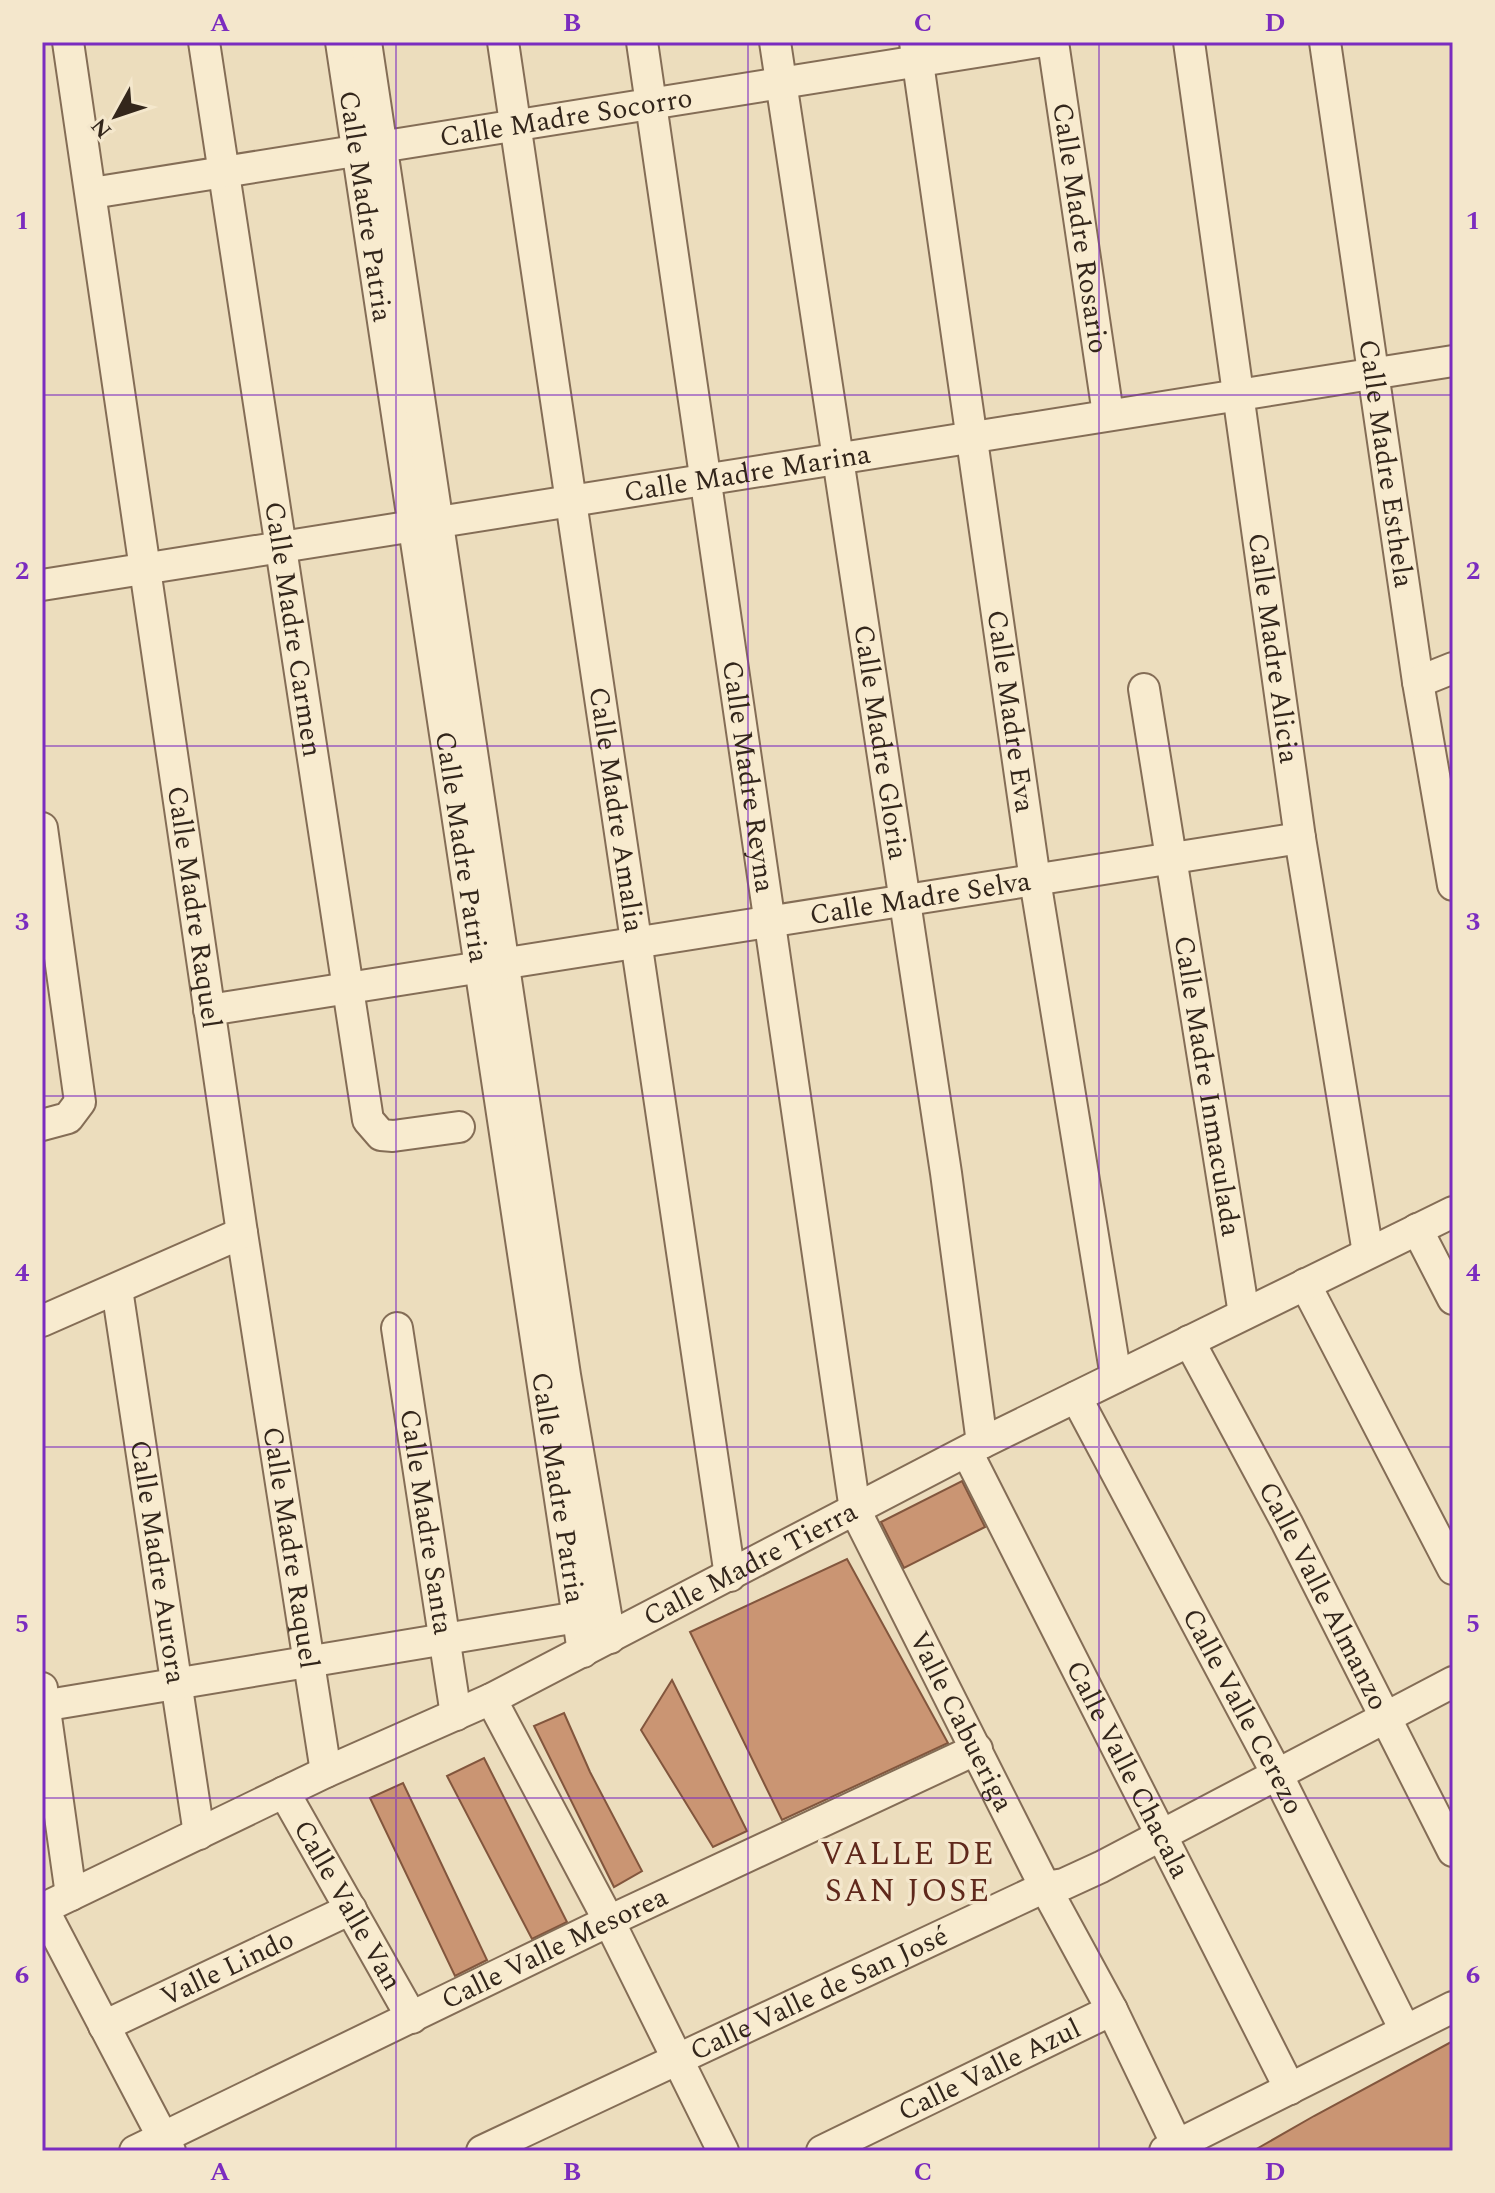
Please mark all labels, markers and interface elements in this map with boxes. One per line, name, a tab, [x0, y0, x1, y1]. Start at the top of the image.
text: A	[210, 3, 230, 43]
text: B	[563, 3, 581, 43]
text: C	[914, 3, 932, 43]
text: D	[1265, 3, 1285, 43]
north arrow	[76, 76, 156, 156]
street label: Calle Madre Socorro	[436, 76, 696, 159]
street label: Calle Madre Patria	[327, 87, 404, 325]
street label: Calle Madre Rosario	[1041, 100, 1120, 356]
text: N	[83, 110, 120, 145]
text: 1	[15, 201, 29, 241]
text: 1	[1466, 201, 1480, 241]
street label: Calle Madre Esthela	[1347, 336, 1426, 591]
street label: Calle Madre Marina	[621, 432, 874, 514]
street label: Calle Madre Carmen	[253, 498, 334, 760]
street label: Calle Madre Alicia	[1236, 530, 1311, 767]
text: 2	[15, 551, 29, 591]
text: 2	[1466, 551, 1480, 591]
street label: Calle Madre Eva	[975, 607, 1047, 816]
street label: Calle Madre Gloria	[842, 621, 920, 863]
street label: Calle Madre Reyna	[710, 657, 787, 896]
street label: Calle Madre Amalia	[577, 684, 656, 936]
street label: Calle Madre Patria	[423, 728, 501, 966]
street label: Calle Madre Raquel	[155, 783, 233, 1031]
street label: Calle Madre Selva	[807, 859, 1034, 936]
text: 3	[15, 902, 29, 942]
text: 3	[1466, 902, 1480, 942]
street label: Calle Madre Inmaculada	[1162, 932, 1253, 1240]
text: 4	[15, 1253, 30, 1293]
text: 4	[1466, 1253, 1481, 1293]
street label: Calle Madre Patria	[520, 1369, 597, 1607]
street label: Calle Madre Santa	[388, 1406, 465, 1638]
street label: Calle Madre Raquel	[251, 1423, 331, 1672]
street label: Calle Madre Aurora	[118, 1437, 198, 1687]
street label: Calle Valle Almanzo	[1247, 1473, 1400, 1718]
street label: Calle Madre Tierra	[635, 1490, 865, 1638]
street label: Calle Valle Cerezo	[1171, 1601, 1315, 1822]
text: 5	[15, 1604, 29, 1644]
text: 5	[1466, 1604, 1480, 1644]
street label: Valle Cabueriga	[898, 1623, 1025, 1819]
street label: Calle Valle Chacala	[1055, 1653, 1202, 1887]
street label: Calle Valle Van	[282, 1812, 414, 1998]
district label: VALLE DE SAN JOSE	[820, 1830, 996, 1916]
street label: Calle Valle Mesorea	[434, 1875, 675, 2021]
street label: Calle Valle de San José	[683, 1914, 955, 2072]
street label: Valle Lindo	[153, 1918, 301, 2018]
text: 6	[15, 1955, 29, 1995]
text: 6	[1466, 1955, 1480, 1995]
street label: Calle Valle Azul	[890, 2007, 1088, 2132]
text: A	[210, 2152, 230, 2192]
text: B	[563, 2152, 581, 2192]
text: C	[914, 2152, 932, 2192]
text: D	[1265, 2152, 1285, 2192]

